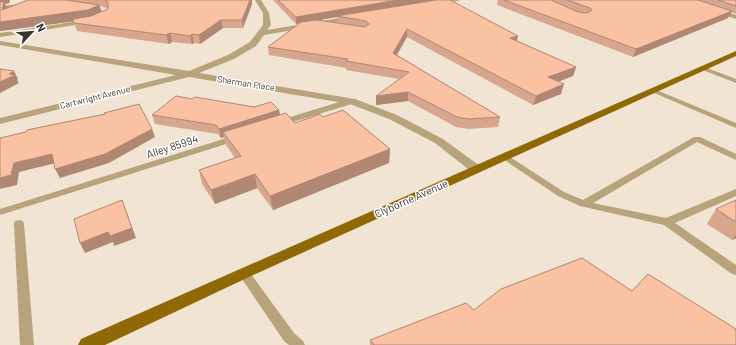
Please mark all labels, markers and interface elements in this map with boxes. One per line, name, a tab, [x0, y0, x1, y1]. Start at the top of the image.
north arrow	[12, 12, 52, 52]
text: N	[34, 21, 49, 34]
street label: Sherman Place	[216, 73, 276, 93]
street label: Cartwright Avenue	[59, 83, 131, 111]
street label: Alley 85994	[144, 132, 200, 160]
street label: Clyborne Avenue	[372, 176, 450, 220]

